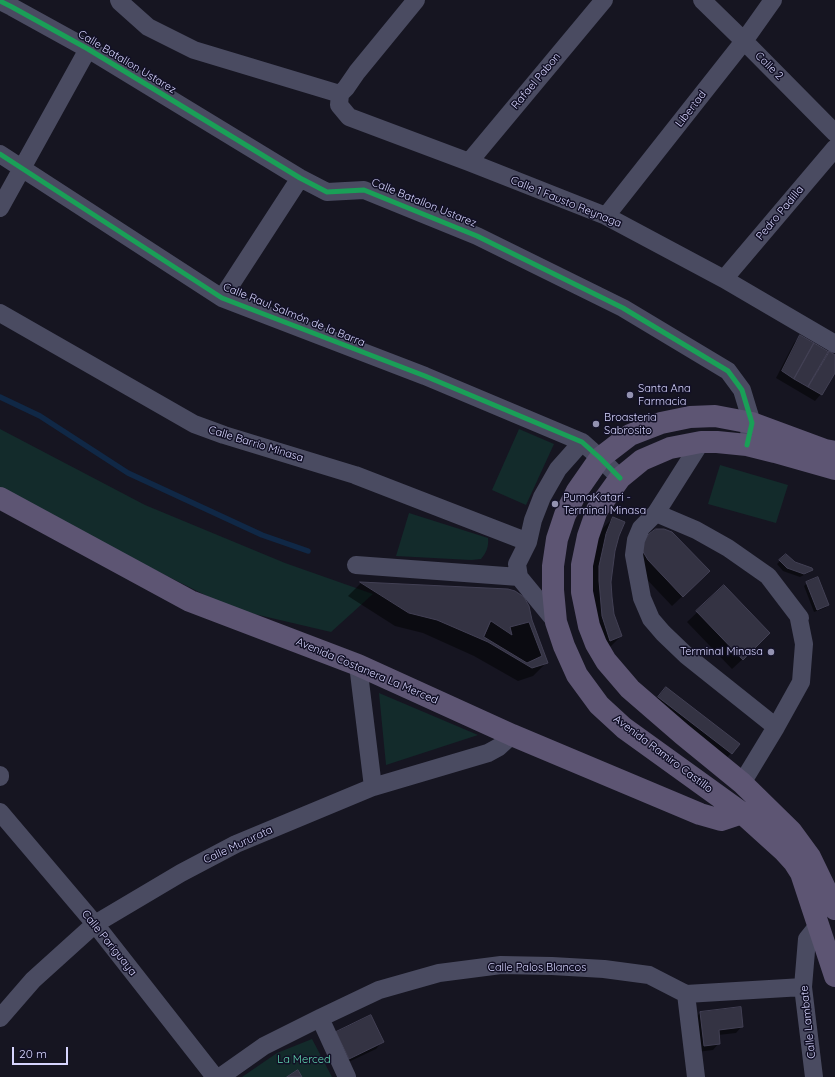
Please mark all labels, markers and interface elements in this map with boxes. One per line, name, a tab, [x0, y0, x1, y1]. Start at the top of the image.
street label: Calle Batallon Ustarez	[76, 27, 178, 97]
street label: Calle 2	[752, 49, 786, 83]
street label: Rafael Pabon	[509, 50, 563, 112]
street label: Libertad	[673, 88, 709, 130]
street label: Calle 1 Fausto Reynaga	[509, 174, 623, 230]
street label: Calle Batallon Ustarez	[370, 176, 478, 230]
street label: Pedro Padilla	[753, 183, 807, 243]
street label: Calle Raul Salmón de la Barra	[221, 280, 367, 350]
place label: Santa Ana Farmacia	[638, 382, 691, 408]
marker: Santa Ana Farmacia	[625, 390, 635, 400]
place label: Broasteria Sabrosito	[604, 411, 657, 437]
marker: Broasteria Sabrosito	[591, 419, 601, 429]
street label: Calle Barrio Minasa	[207, 423, 305, 465]
place label: PumaKatari - Terminal Minasa	[563, 491, 646, 517]
marker: PumaKatari - Terminal Minasa	[550, 499, 560, 509]
street label: Avenida Costanera La Merced	[294, 635, 440, 707]
place label: Terminal Minasa	[680, 645, 763, 659]
marker: Terminal Minasa	[766, 647, 776, 657]
street label: Avenida Ramiro Castillo	[611, 712, 715, 796]
street label: Calle Mururata	[201, 823, 275, 867]
street label: Calle Pariguaya	[79, 908, 139, 978]
street label: Calle Palos Blancos	[488, 961, 586, 975]
street label: Calle Lambate	[798, 985, 818, 1059]
scale bar	[14, 1039, 70, 1065]
text: 20 m	[19, 1046, 47, 1061]
park label: La Merced	[277, 1053, 331, 1067]

